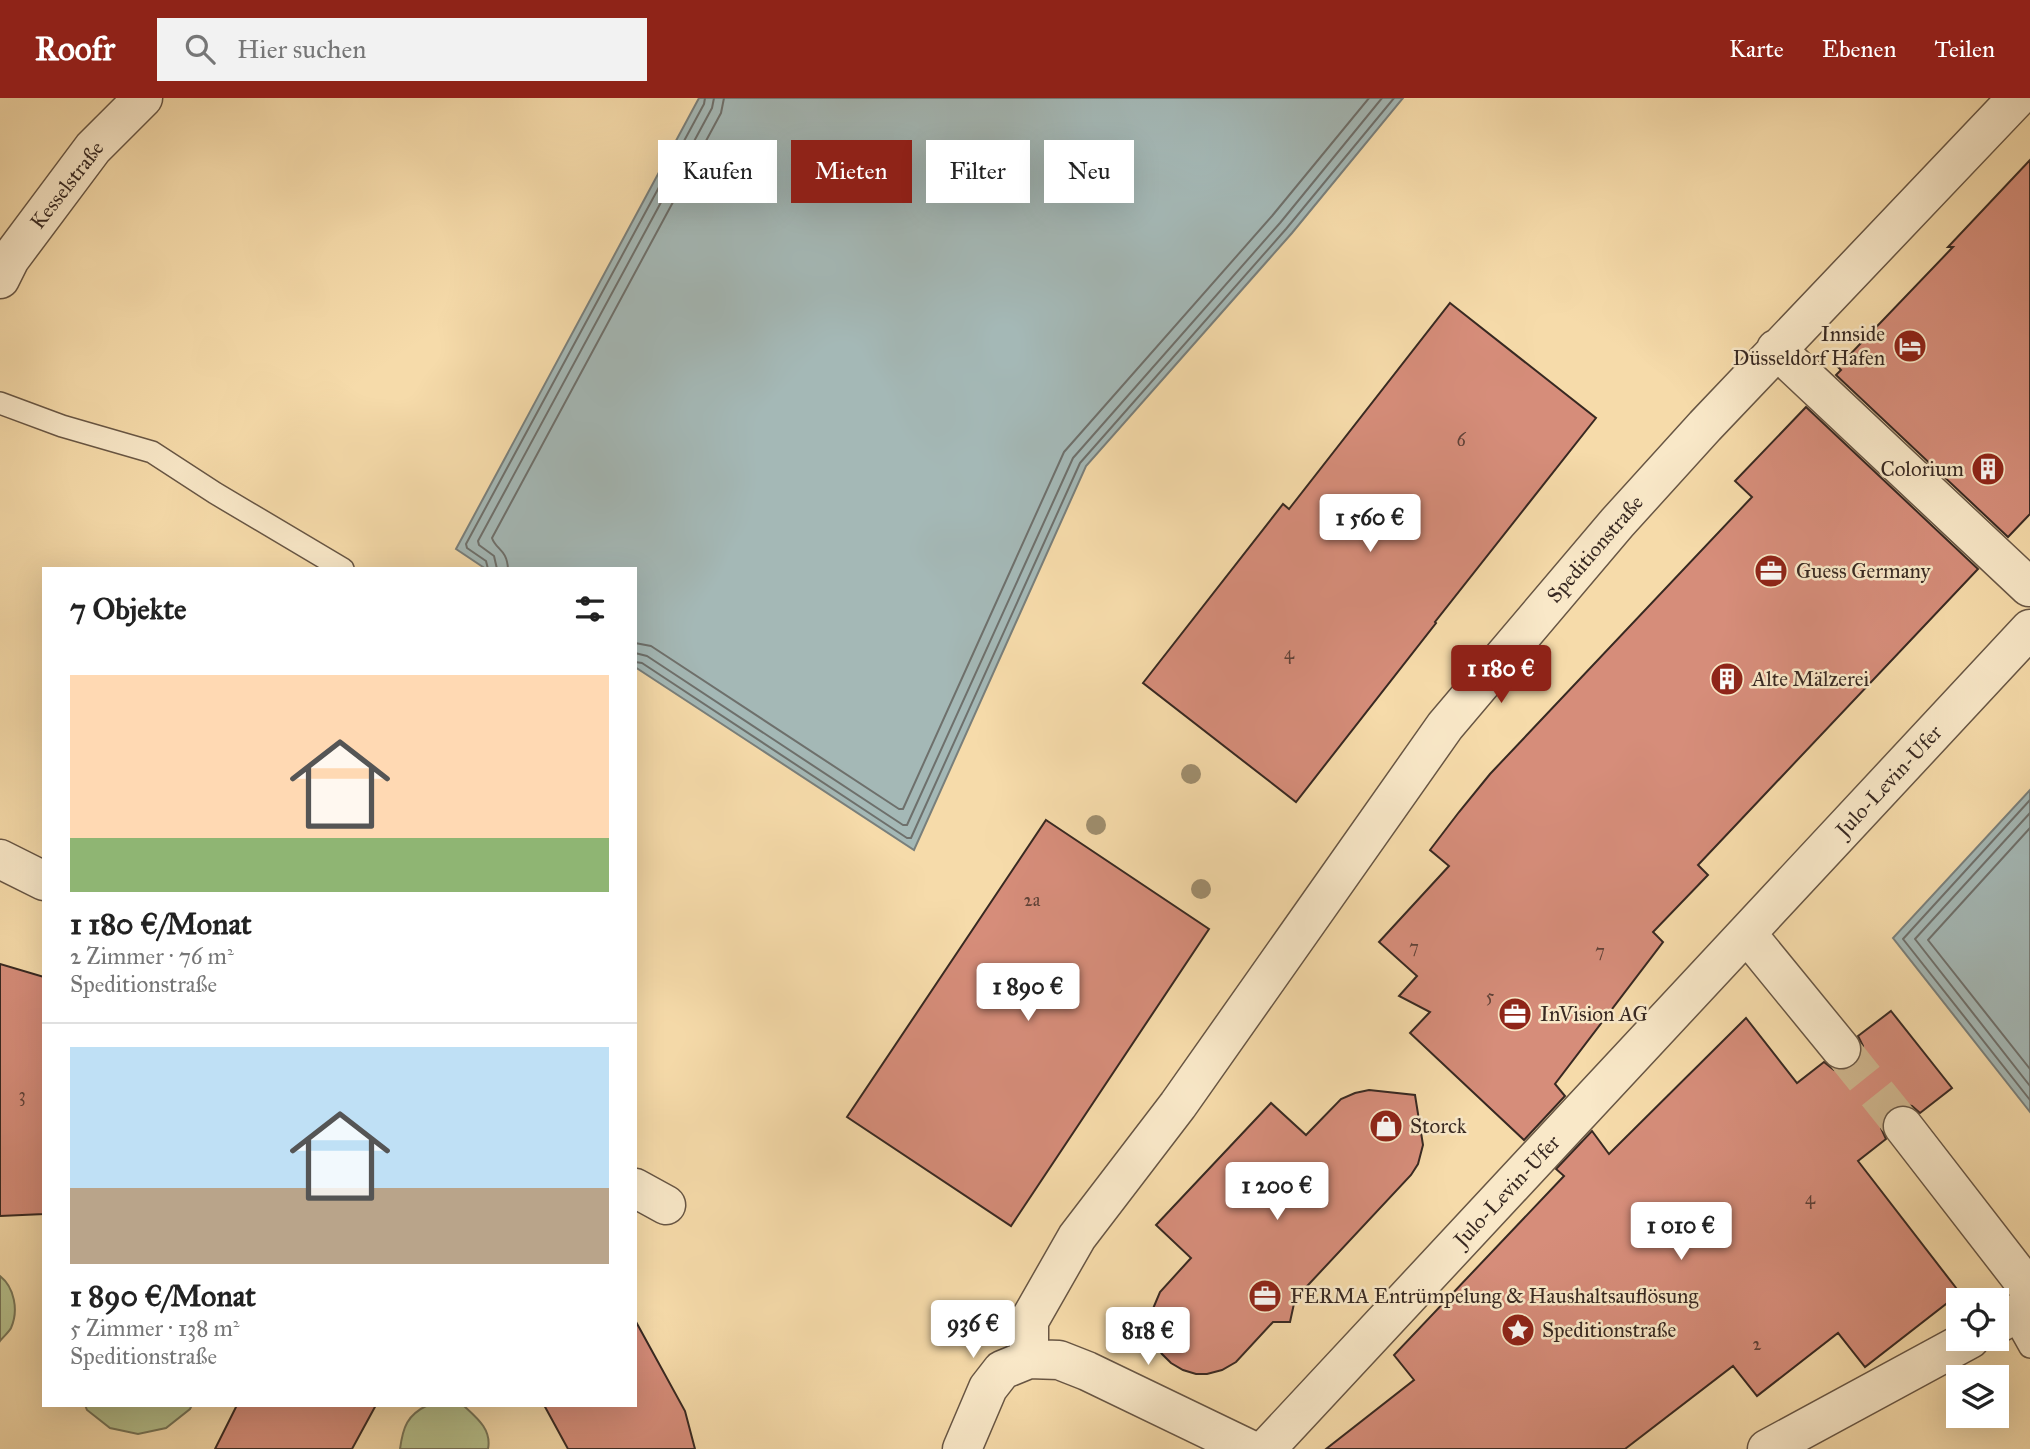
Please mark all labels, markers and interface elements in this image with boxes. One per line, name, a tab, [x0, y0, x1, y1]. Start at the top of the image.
search box	[157, 18, 647, 81]
text: Roofr	[35, 29, 115, 69]
icon: search	[181, 30, 219, 68]
text: Hier suchen	[237, 33, 366, 65]
text: Karte	[1729, 34, 1784, 64]
text: Ebenen	[1822, 34, 1897, 64]
text: Teilen	[1935, 34, 1995, 64]
street label: Kesselstraße	[25, 136, 110, 234]
chip: Kaufen	[658, 140, 777, 203]
chip: Mieten	[791, 140, 912, 203]
chip: Filter	[926, 140, 1030, 203]
chip: Neu	[1044, 140, 1134, 203]
place label: Innside Düsseldorf Hafen	[1733, 321, 1885, 371]
hotel icon: Innside Düsseldorf Hafen	[1891, 327, 1929, 365]
house number: 6	[1456, 429, 1466, 451]
building icon: Colorium	[1969, 450, 2007, 488]
place label: Colorium	[1880, 456, 1964, 482]
street label: Speditionstraße	[1541, 490, 1649, 608]
pin: 1 560 €	[1305, 494, 1435, 554]
text: 1 560 €	[1336, 503, 1404, 531]
office icon: Guess Germany	[1752, 552, 1790, 590]
place label: Guess Germany	[1796, 558, 1932, 584]
icon: filters	[571, 590, 609, 628]
text: 7 Objekte	[70, 591, 187, 627]
house number: 4	[1284, 642, 1295, 664]
pin: 1 180 €	[1436, 646, 1566, 705]
text: 1 180 €	[1467, 654, 1535, 682]
building icon: Alte Mälzerei	[1708, 660, 1746, 698]
place label: Alte Mälzerei	[1751, 666, 1870, 692]
street label: Julo-Levin-Ufer	[1829, 719, 1948, 844]
icon: home	[277, 721, 403, 847]
house number: 2a	[1024, 889, 1041, 911]
text: 1 180 €/Monat	[70, 906, 252, 942]
house number: 7	[1409, 936, 1419, 958]
house number: 7	[1595, 940, 1605, 962]
text: 2 Zimmer · 76 m²	[70, 942, 234, 970]
pin: 1 890 €	[963, 964, 1093, 1023]
text: Speditionstraße	[70, 970, 217, 998]
text: 1 890 €	[993, 972, 1063, 1000]
house number: 5	[1486, 985, 1495, 1007]
office icon: InVision AG	[1496, 995, 1534, 1033]
place label: InVision AG	[1540, 1001, 1648, 1027]
house number: 3	[18, 1084, 26, 1106]
icon: home	[277, 1093, 403, 1219]
shop icon: Storck	[1367, 1107, 1405, 1145]
place label: Storck	[1410, 1113, 1467, 1139]
street label: Julo-Levin-Ufer	[1447, 1129, 1566, 1254]
pin: 1 200 €	[1212, 1162, 1342, 1222]
text: 1 200 €	[1241, 1171, 1313, 1199]
house number: 4	[1805, 1187, 1816, 1209]
pin: 1 010 €	[1616, 1202, 1746, 1262]
text: 1 010 €	[1647, 1211, 1715, 1239]
office icon: FERMA Entrümpelung & Haushaltsauflösung	[1246, 1277, 1284, 1315]
text: 1 890 €/Monat	[70, 1278, 256, 1314]
place label: FERMA Entrümpelung & Haushaltsauflösung	[1290, 1283, 1698, 1309]
map controls	[1946, 1288, 2009, 1428]
button: locate	[1946, 1288, 2009, 1351]
pin: 936 €	[924, 1300, 1022, 1360]
pin: 818 €	[1099, 1308, 1197, 1367]
text: 936 €	[947, 1309, 999, 1337]
place icon: Speditionstraße	[1499, 1311, 1537, 1349]
text: 5 Zimmer · 138 m²	[70, 1314, 240, 1342]
text: 818 €	[1122, 1316, 1174, 1344]
place label: Speditionstraße	[1542, 1317, 1676, 1343]
house number: 2	[1753, 1333, 1762, 1355]
text: Speditionstraße	[70, 1342, 217, 1370]
button: layers	[1946, 1365, 2009, 1428]

